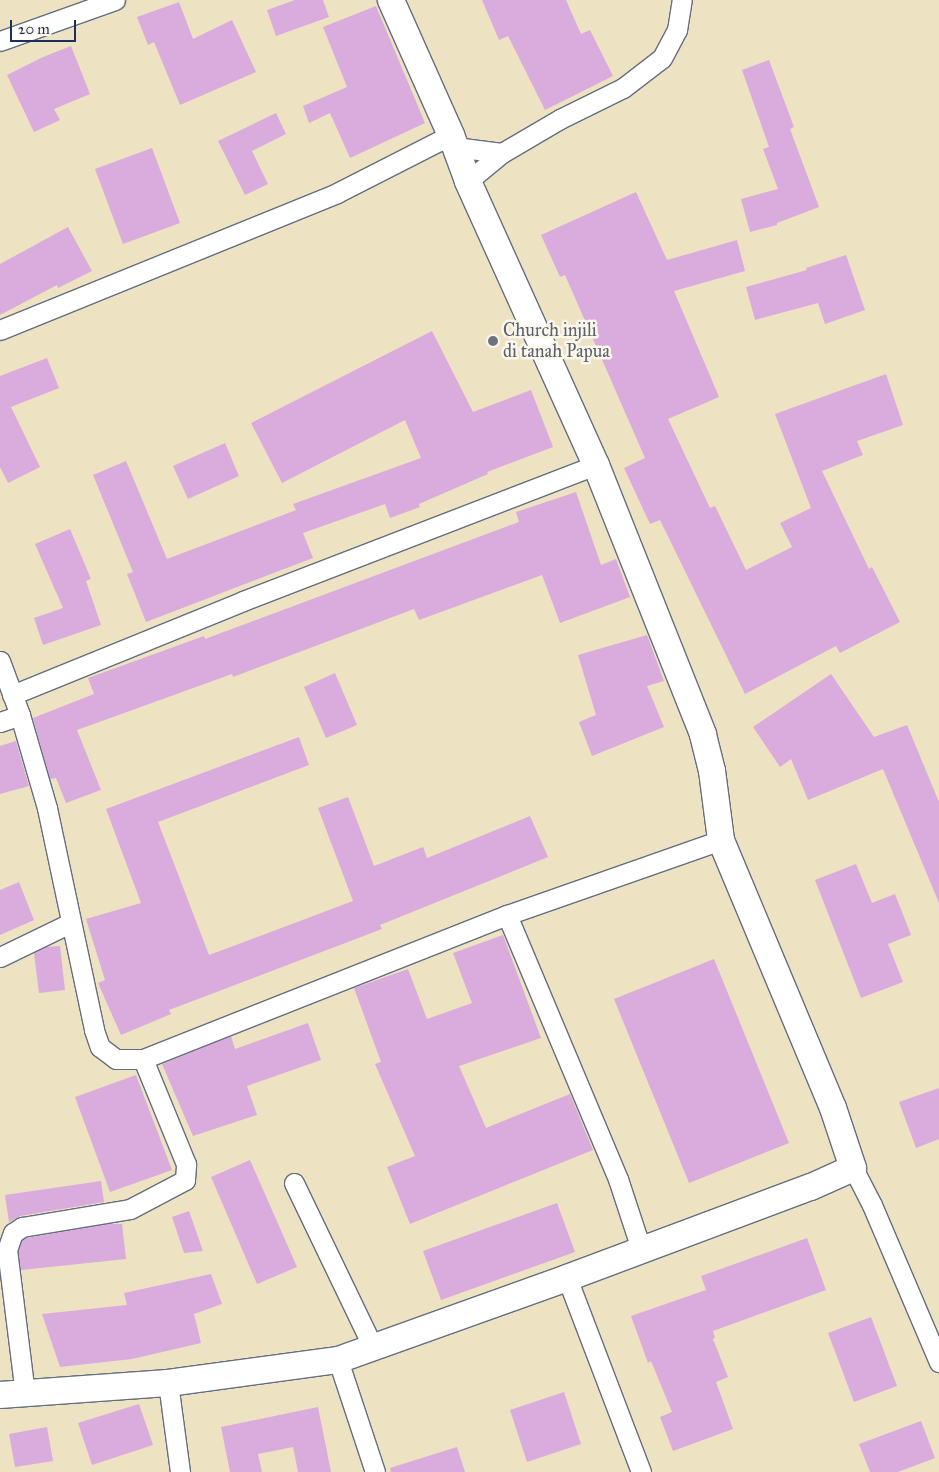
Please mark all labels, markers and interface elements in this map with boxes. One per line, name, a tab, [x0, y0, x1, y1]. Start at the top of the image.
scale bar	[12, 10, 79, 42]
text: 20 m	[18, 20, 50, 38]
place label: Church injili di tanah Papua	[503, 320, 610, 362]
marker: Church injili di tanah Papua	[487, 335, 499, 347]

